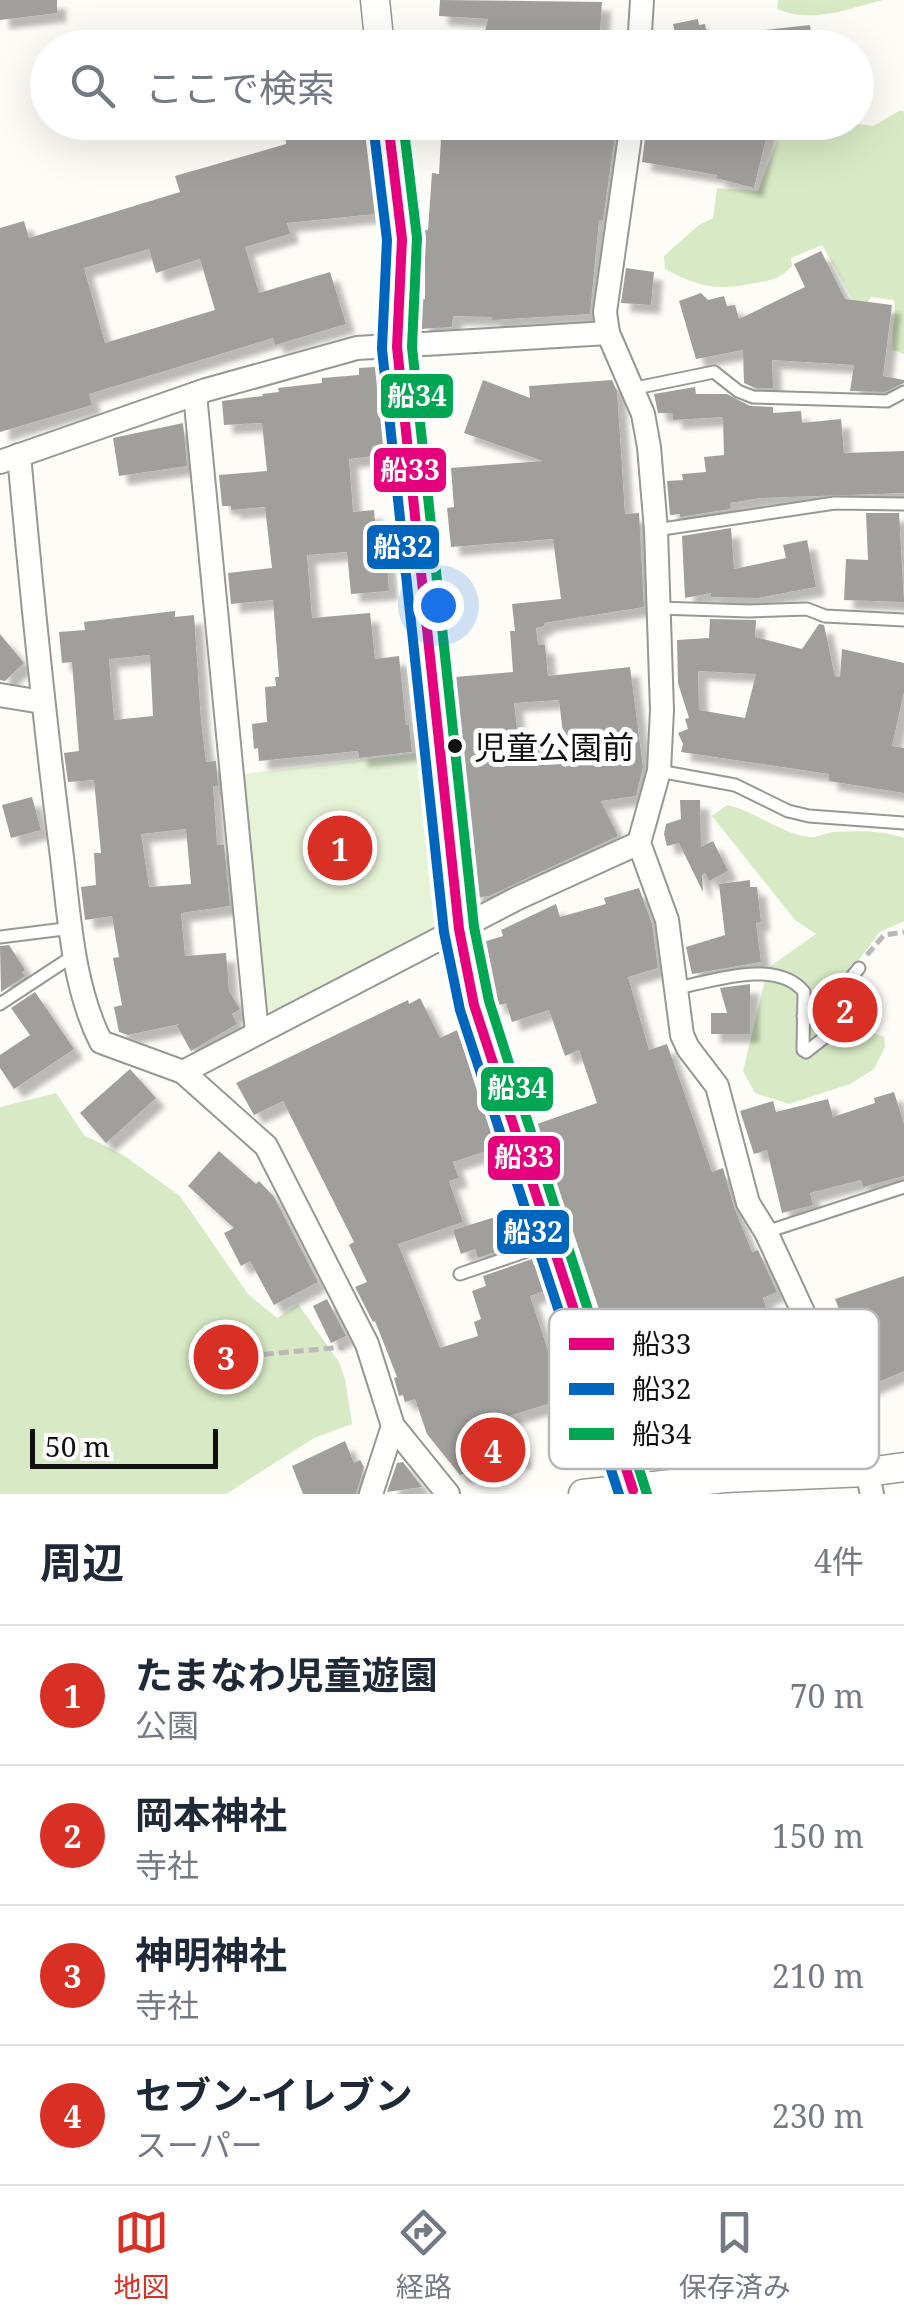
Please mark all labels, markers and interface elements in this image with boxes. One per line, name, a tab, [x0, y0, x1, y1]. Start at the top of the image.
search box	[30, 30, 874, 140]
icon: search	[65, 58, 120, 113]
text: ここで検索	[145, 61, 335, 113]
line badge: 船34	[379, 372, 455, 420]
text: 船34	[387, 376, 447, 414]
line badge: 船33	[372, 446, 448, 494]
text: 船33	[380, 450, 440, 488]
line badge: 船32	[365, 523, 441, 571]
text: 船32	[373, 527, 433, 565]
your location	[413, 580, 464, 631]
place label: 児童公園前	[474, 725, 634, 768]
marker: 児童公園前	[445, 736, 465, 756]
pin: 1	[308, 810, 372, 886]
pin: 2	[812, 972, 878, 1048]
line badge: 船34	[479, 1065, 555, 1113]
text: 船34	[487, 1068, 547, 1106]
line badge: 船33	[486, 1134, 562, 1182]
text: 船33	[494, 1137, 554, 1175]
line badge: 船32	[495, 1208, 571, 1256]
text: 船32	[503, 1212, 563, 1250]
legend	[549, 1309, 879, 1469]
pin: 3	[194, 1320, 258, 1394]
text: 船33	[632, 1324, 691, 1362]
text: 船32	[632, 1369, 691, 1407]
pin: 4	[460, 1412, 526, 1488]
text: 船34	[632, 1414, 692, 1452]
scale bar	[30, 1424, 218, 1468]
text: 50 m	[45, 1427, 110, 1465]
text: 周辺	[40, 1533, 124, 1590]
text: 4件	[814, 1539, 864, 1582]
text: たまなわ児童遊園	[135, 1648, 438, 1700]
text: 1	[63, 1674, 82, 1717]
text: 70 m	[790, 1674, 864, 1717]
text: 公園	[135, 1703, 199, 1746]
text: 岡本神社	[135, 1788, 287, 1840]
text: 2	[63, 1814, 82, 1857]
text: 150 m	[772, 1814, 864, 1857]
text: 寺社	[135, 1843, 199, 1886]
text: 神明神社	[135, 1928, 287, 1980]
text: 3	[63, 1954, 82, 1997]
text: 210 m	[772, 1954, 864, 1997]
text: 寺社	[135, 1983, 199, 2026]
text: セブン-イレブン	[135, 2068, 413, 2120]
text: 4	[63, 2094, 82, 2137]
text: 230 m	[772, 2094, 864, 2137]
text: スーパー	[135, 2123, 263, 2166]
tab: 地図	[113, 2205, 169, 2305]
tab: 経路	[396, 2205, 452, 2305]
tab: 保存済み	[679, 2205, 791, 2305]

